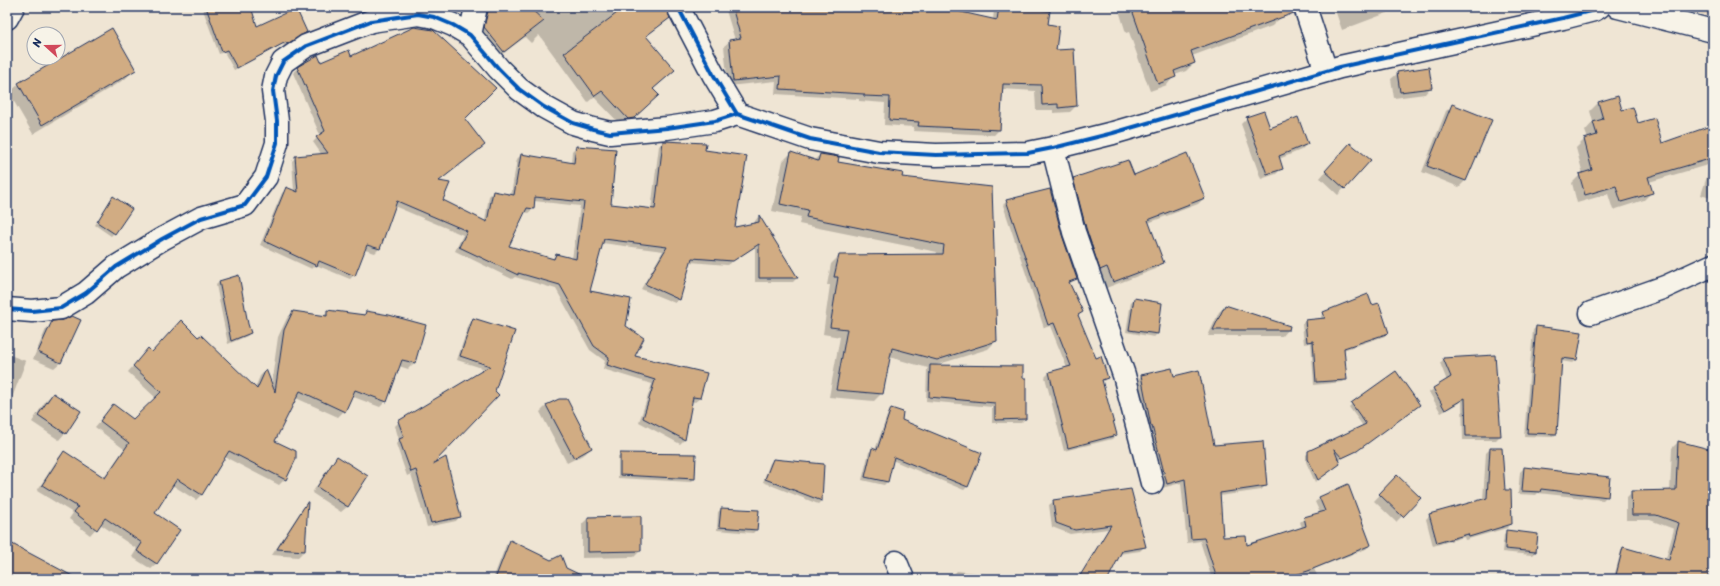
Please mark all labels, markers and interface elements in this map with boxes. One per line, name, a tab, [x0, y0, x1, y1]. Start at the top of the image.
north arrow	[26, 26, 66, 66]
text: N	[27, 35, 48, 50]

